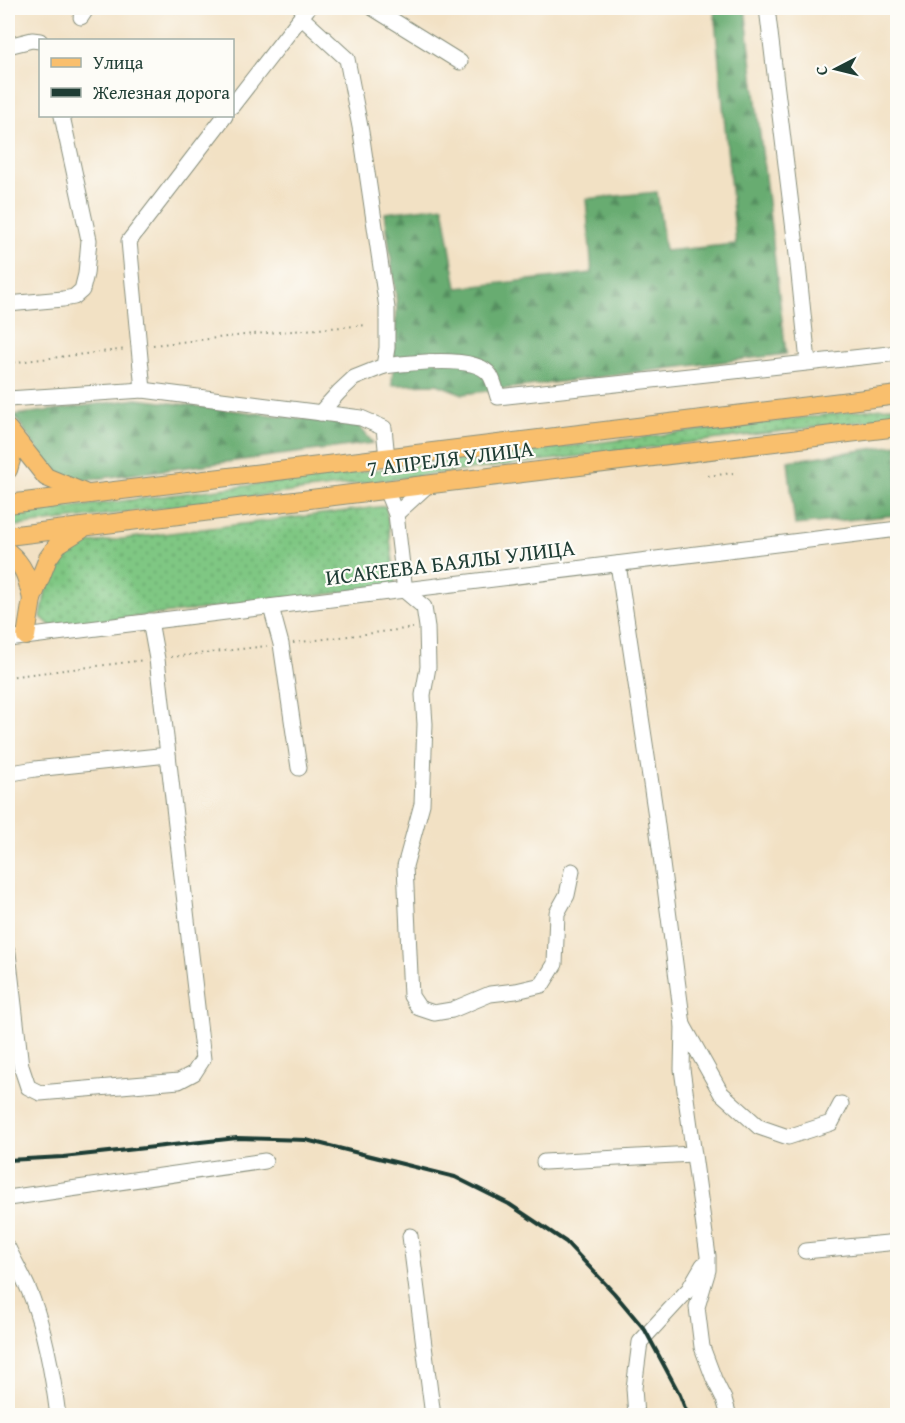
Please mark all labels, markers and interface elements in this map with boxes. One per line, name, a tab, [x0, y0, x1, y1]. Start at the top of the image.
legend	[39, 39, 234, 117]
north arrow	[806, 39, 866, 99]
text: Улица	[93, 49, 144, 76]
text: С	[809, 65, 834, 77]
text: Железная дорога	[92, 79, 230, 106]
street label: 7 АПРЕЛЯ УЛИЦА	[365, 432, 536, 484]
street label: ИСАКЕЕВА БАЯЛЫ УЛИЦА	[324, 531, 577, 593]

